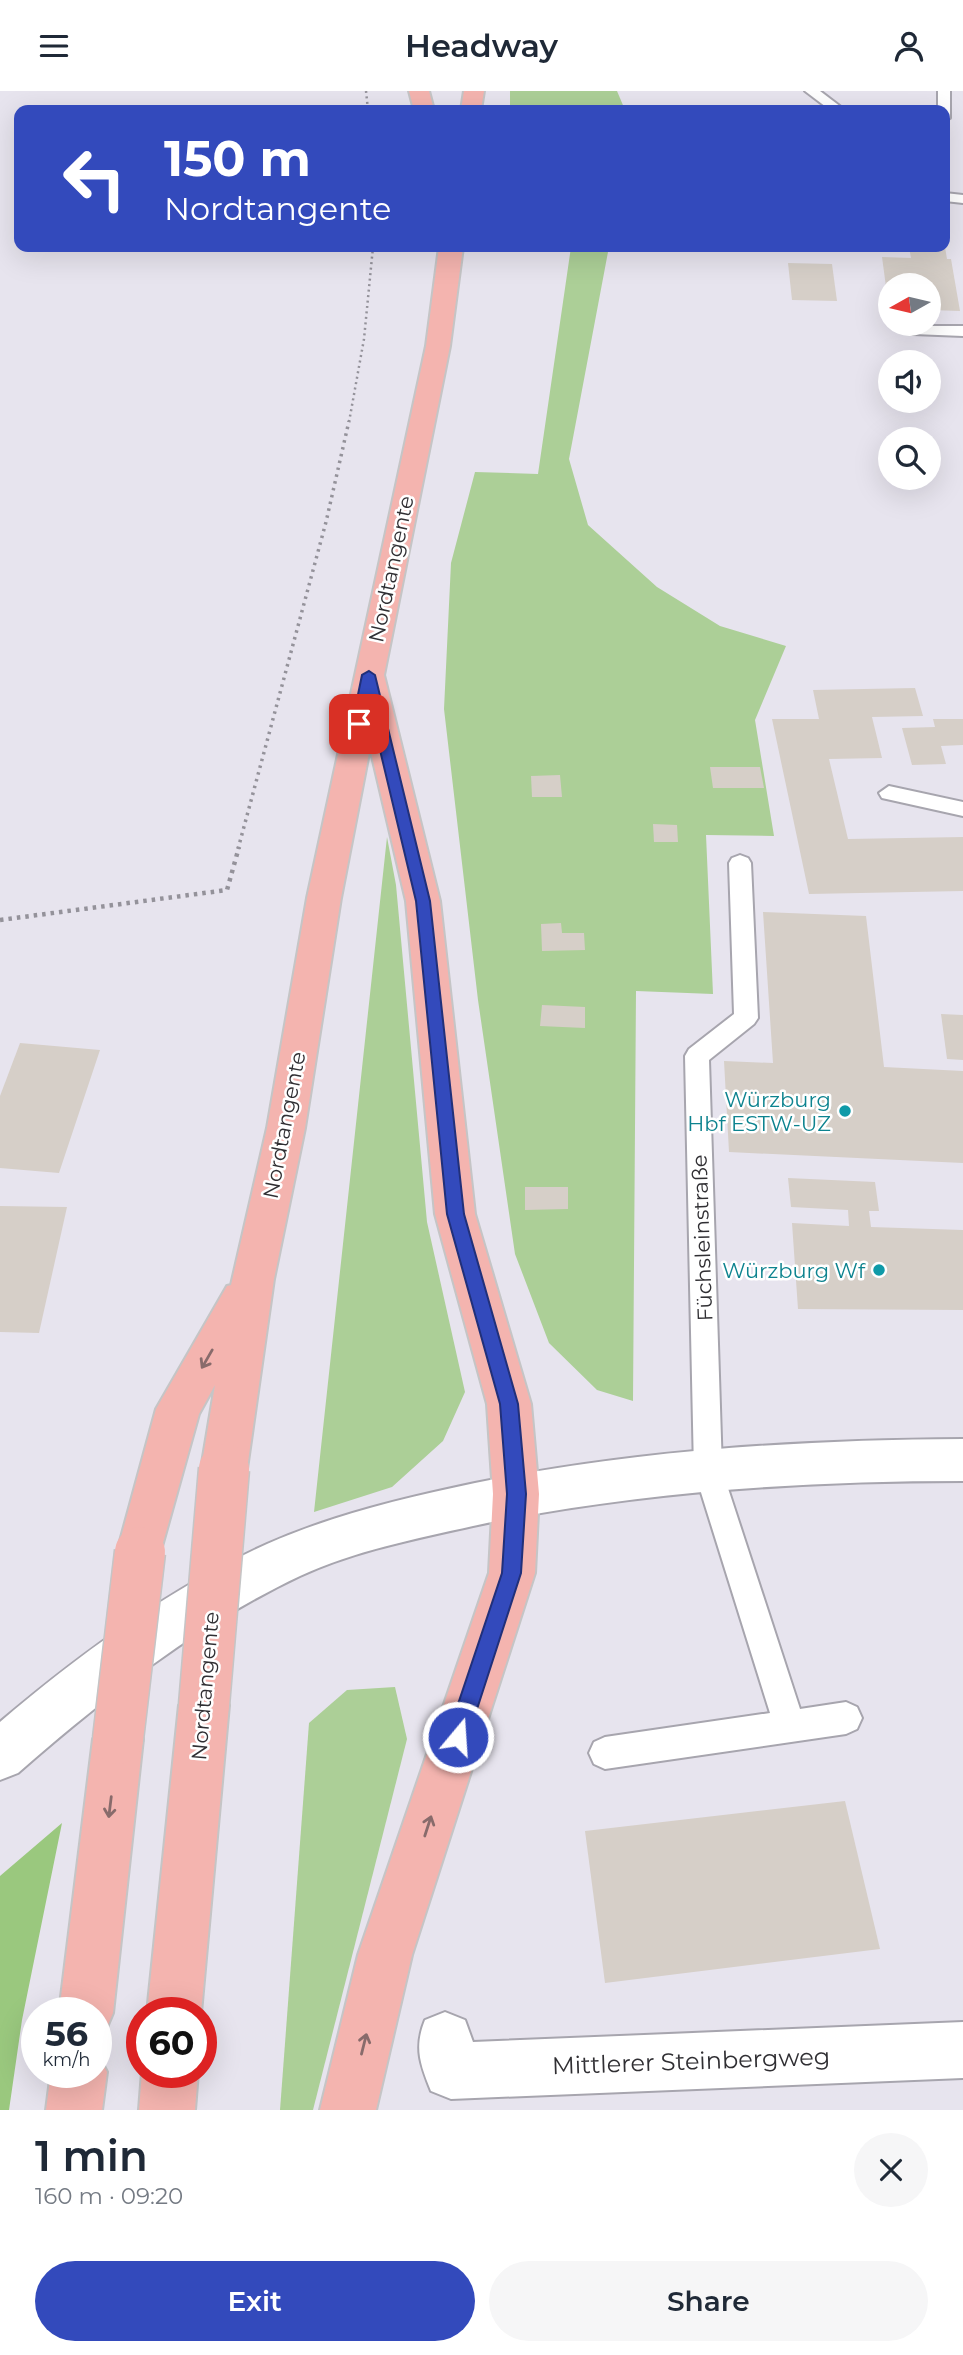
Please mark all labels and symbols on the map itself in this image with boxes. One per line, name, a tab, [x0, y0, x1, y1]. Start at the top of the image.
north arrow	[878, 273, 942, 336]
street label: Nordtangente	[363, 493, 419, 645]
pin	[329, 694, 389, 754]
street label: Nordtangente	[257, 1049, 311, 1201]
place label: Würzburg Hbf ESTW-UZ	[687, 1087, 831, 1136]
marker: Würzburg Hbf ESTW-UZ	[837, 1103, 853, 1119]
street label: Füchsleinstraße	[687, 1154, 717, 1322]
place label: Würzburg Wf	[722, 1258, 866, 1283]
marker: Würzburg Wf	[871, 1262, 887, 1278]
one-way arrow	[200, 1349, 214, 1369]
street label: Nordtangente	[186, 1611, 224, 1761]
position arrow	[421, 1700, 495, 1774]
one-way arrow	[103, 1795, 116, 1817]
one-way arrow	[423, 1815, 435, 1837]
speed limit sign: 60	[126, 1997, 217, 2088]
one-way arrow	[358, 2033, 371, 2056]
street label: Mittlerer Steinbergweg	[551, 2042, 831, 2080]

